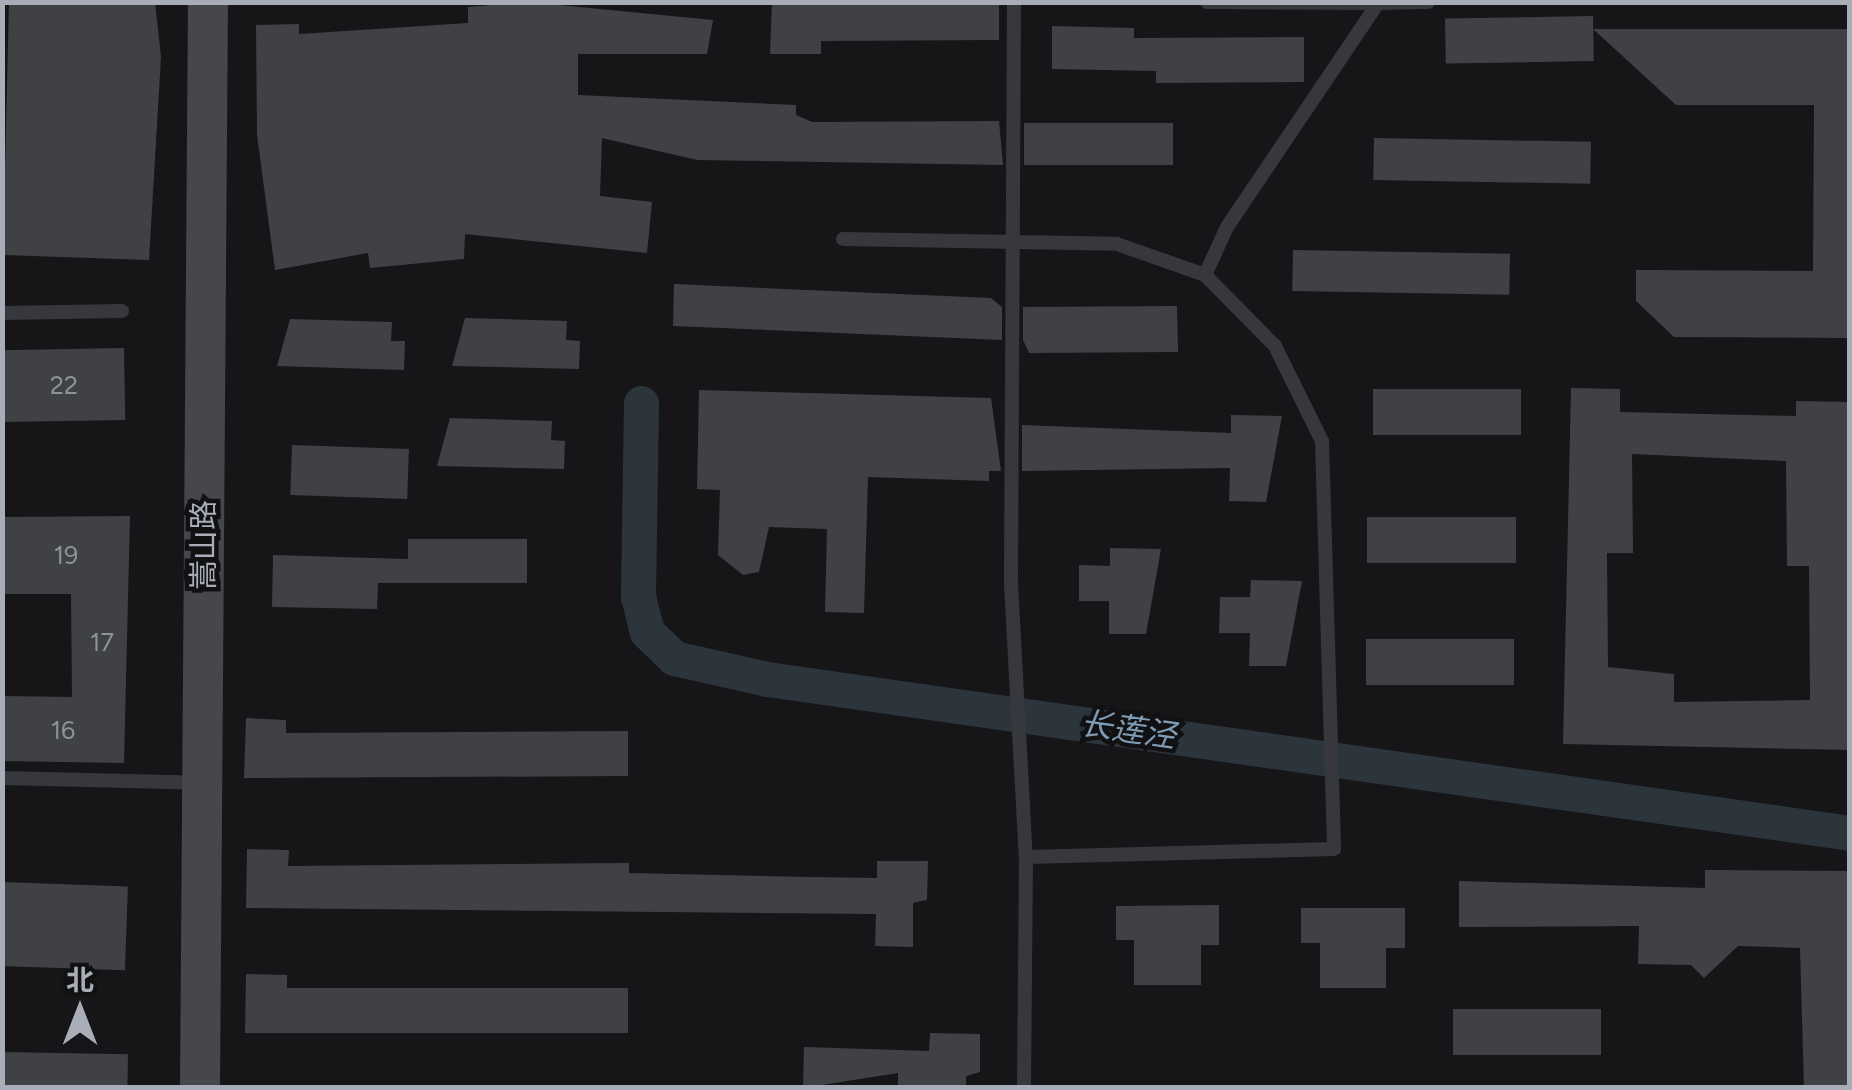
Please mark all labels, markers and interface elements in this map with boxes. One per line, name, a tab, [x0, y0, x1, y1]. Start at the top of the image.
house number: 22	[50, 370, 78, 400]
street label: 嵩山路	[186, 500, 222, 590]
house number: 19	[54, 540, 78, 570]
house number: 17	[90, 627, 114, 657]
water label: 长莲泾	[1078, 704, 1178, 756]
house number: 16	[51, 715, 75, 745]
north arrow	[30, 960, 130, 1060]
text: 北	[66, 963, 94, 997]

